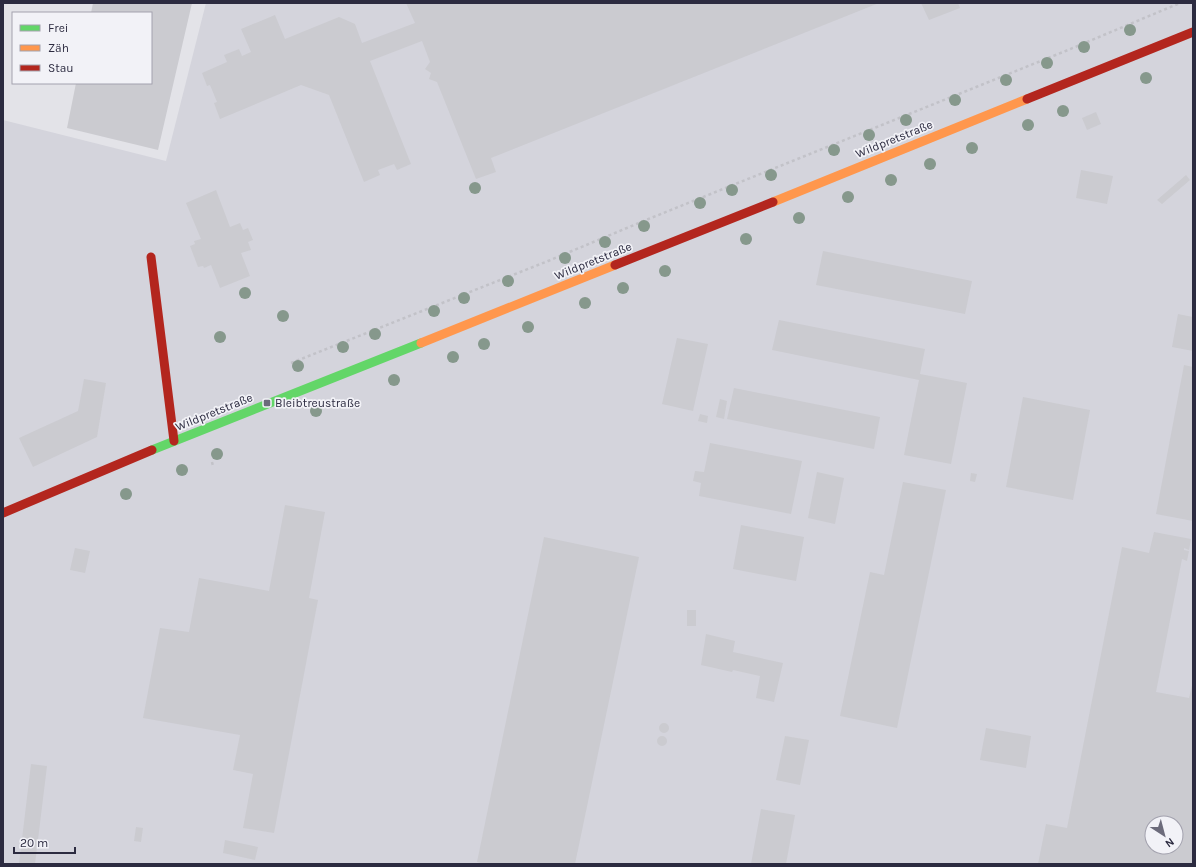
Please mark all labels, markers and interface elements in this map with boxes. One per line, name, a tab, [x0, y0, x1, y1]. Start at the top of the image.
legend	[12, 12, 152, 84]
text: Frei	[48, 21, 68, 35]
text: Zäh	[48, 41, 69, 55]
text: Stau	[48, 61, 74, 75]
street label: Wildpretstraße	[853, 117, 935, 161]
street label: Wildpretstraße	[552, 239, 634, 283]
street label: Wildpretstraße	[173, 390, 255, 434]
place label: Bleibtreustraße	[275, 396, 360, 410]
marker: Bleibtreustraße	[262, 398, 272, 408]
north arrow	[1144, 815, 1184, 855]
scale bar	[14, 829, 75, 855]
text: N	[1163, 835, 1177, 850]
text: 20 m	[20, 836, 48, 850]

